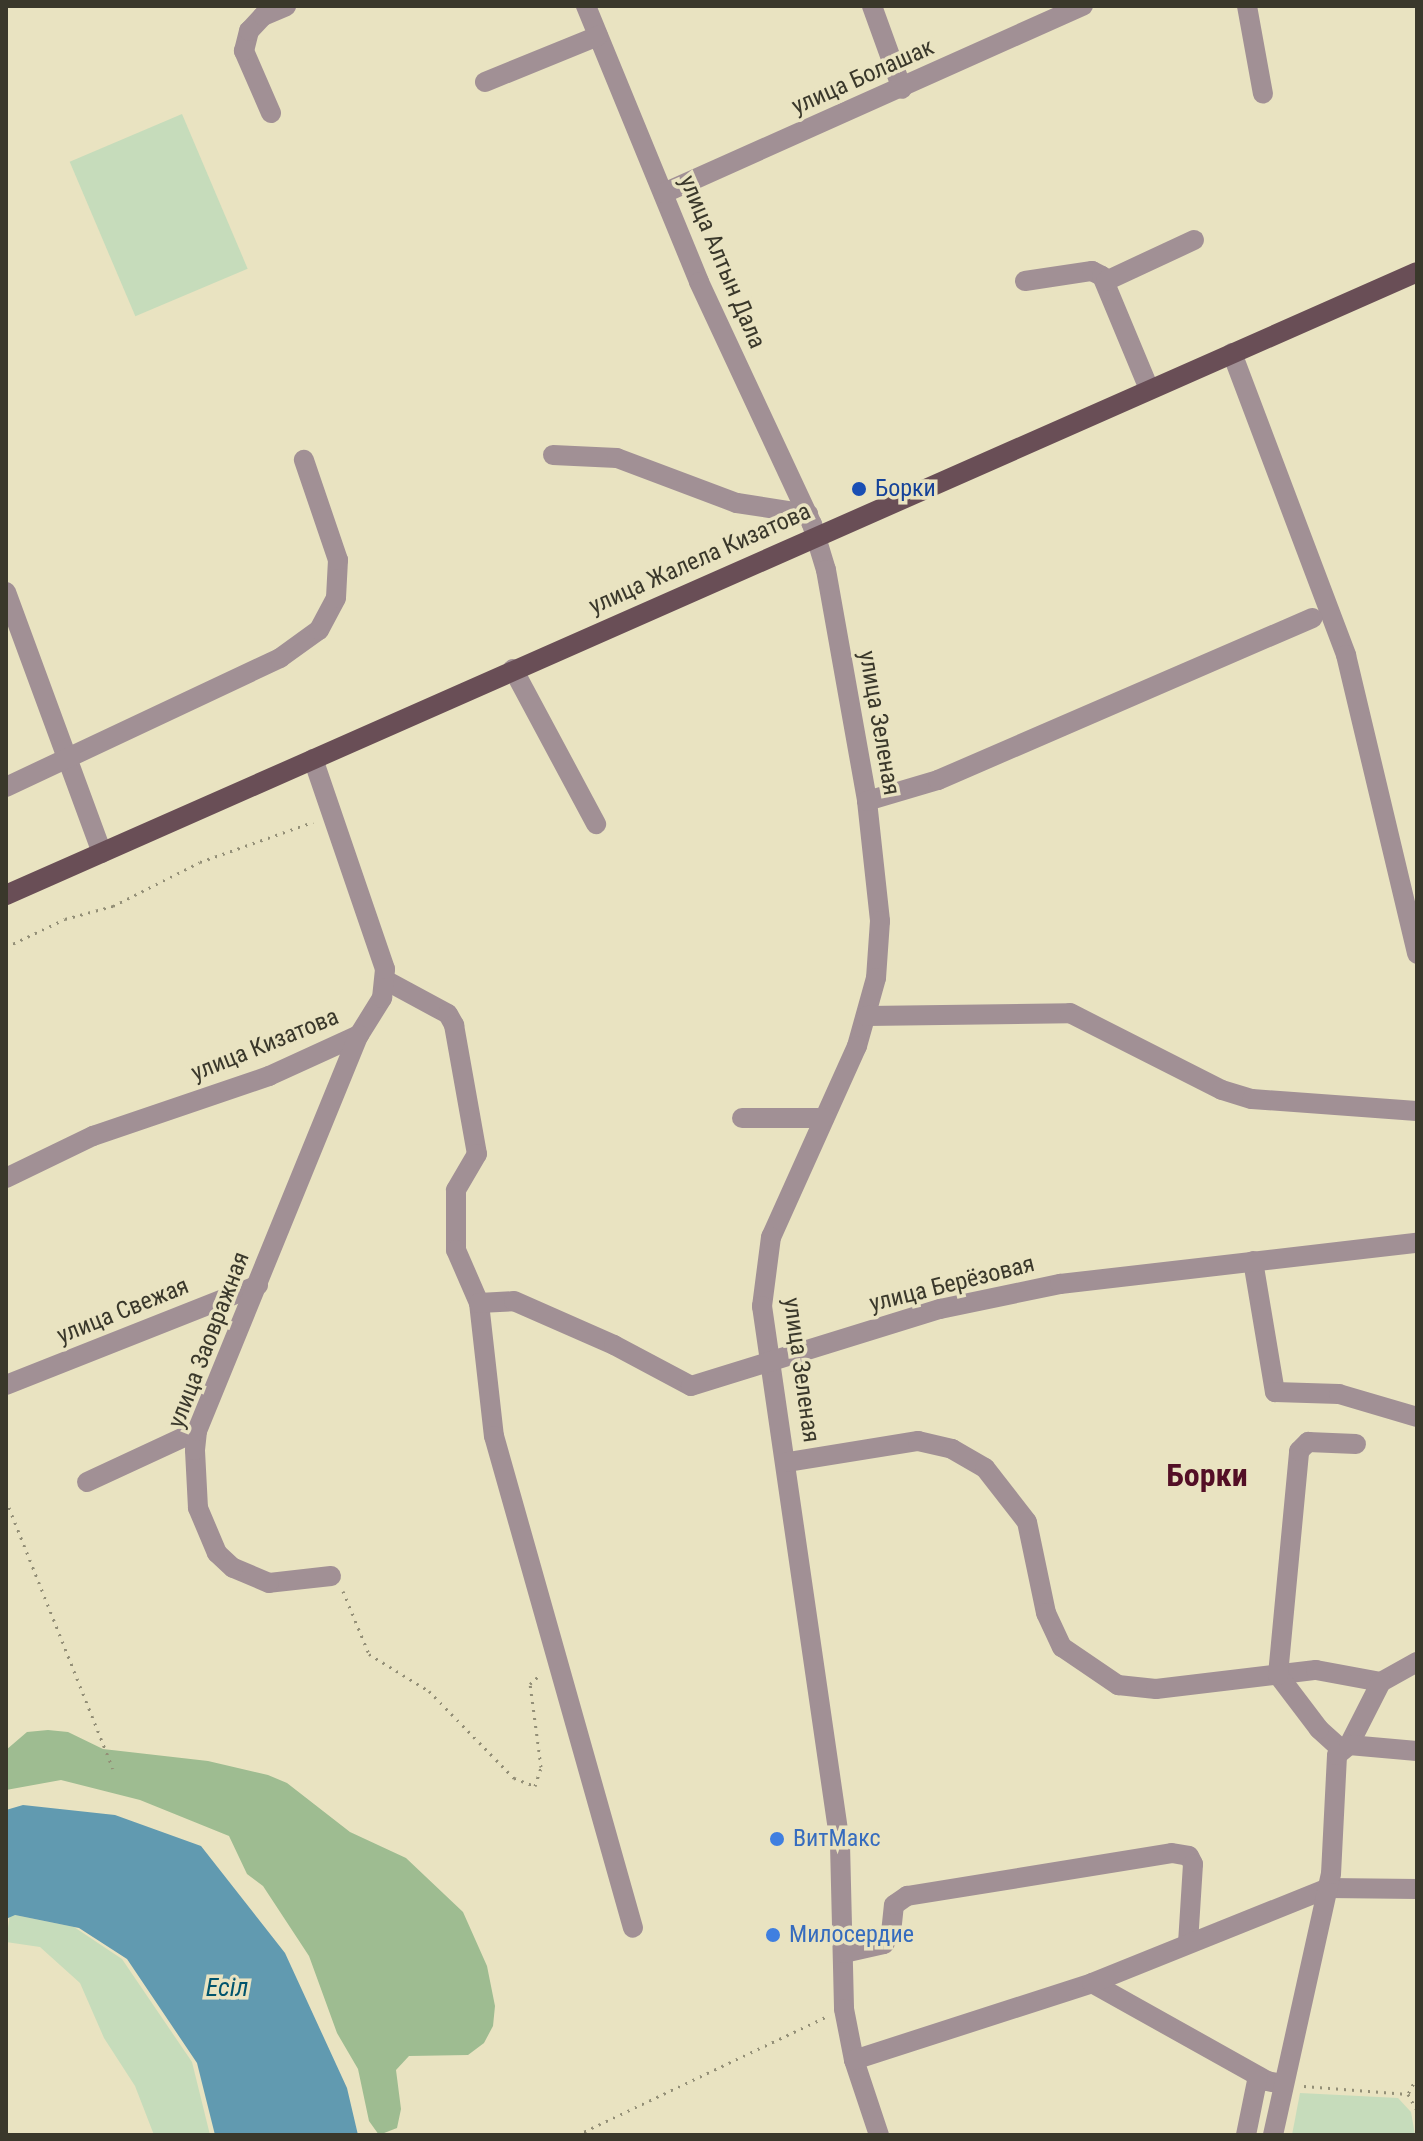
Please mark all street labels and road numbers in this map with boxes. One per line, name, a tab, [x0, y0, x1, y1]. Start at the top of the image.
street label: улица Болашак	[788, 33, 938, 121]
street label: улица Алтын Дала	[673, 171, 771, 353]
street label: улица Жалела Кизатова	[585, 497, 815, 621]
street label: улица Зеленая	[852, 649, 906, 797]
street label: улица Кизатова	[187, 1002, 343, 1088]
street label: улица Заовражная	[162, 1248, 256, 1432]
street label: улица Берёзовая	[867, 1250, 1037, 1318]
street label: улица Свежая	[53, 1272, 193, 1350]
street label: улица Зеленая	[777, 1296, 825, 1444]

